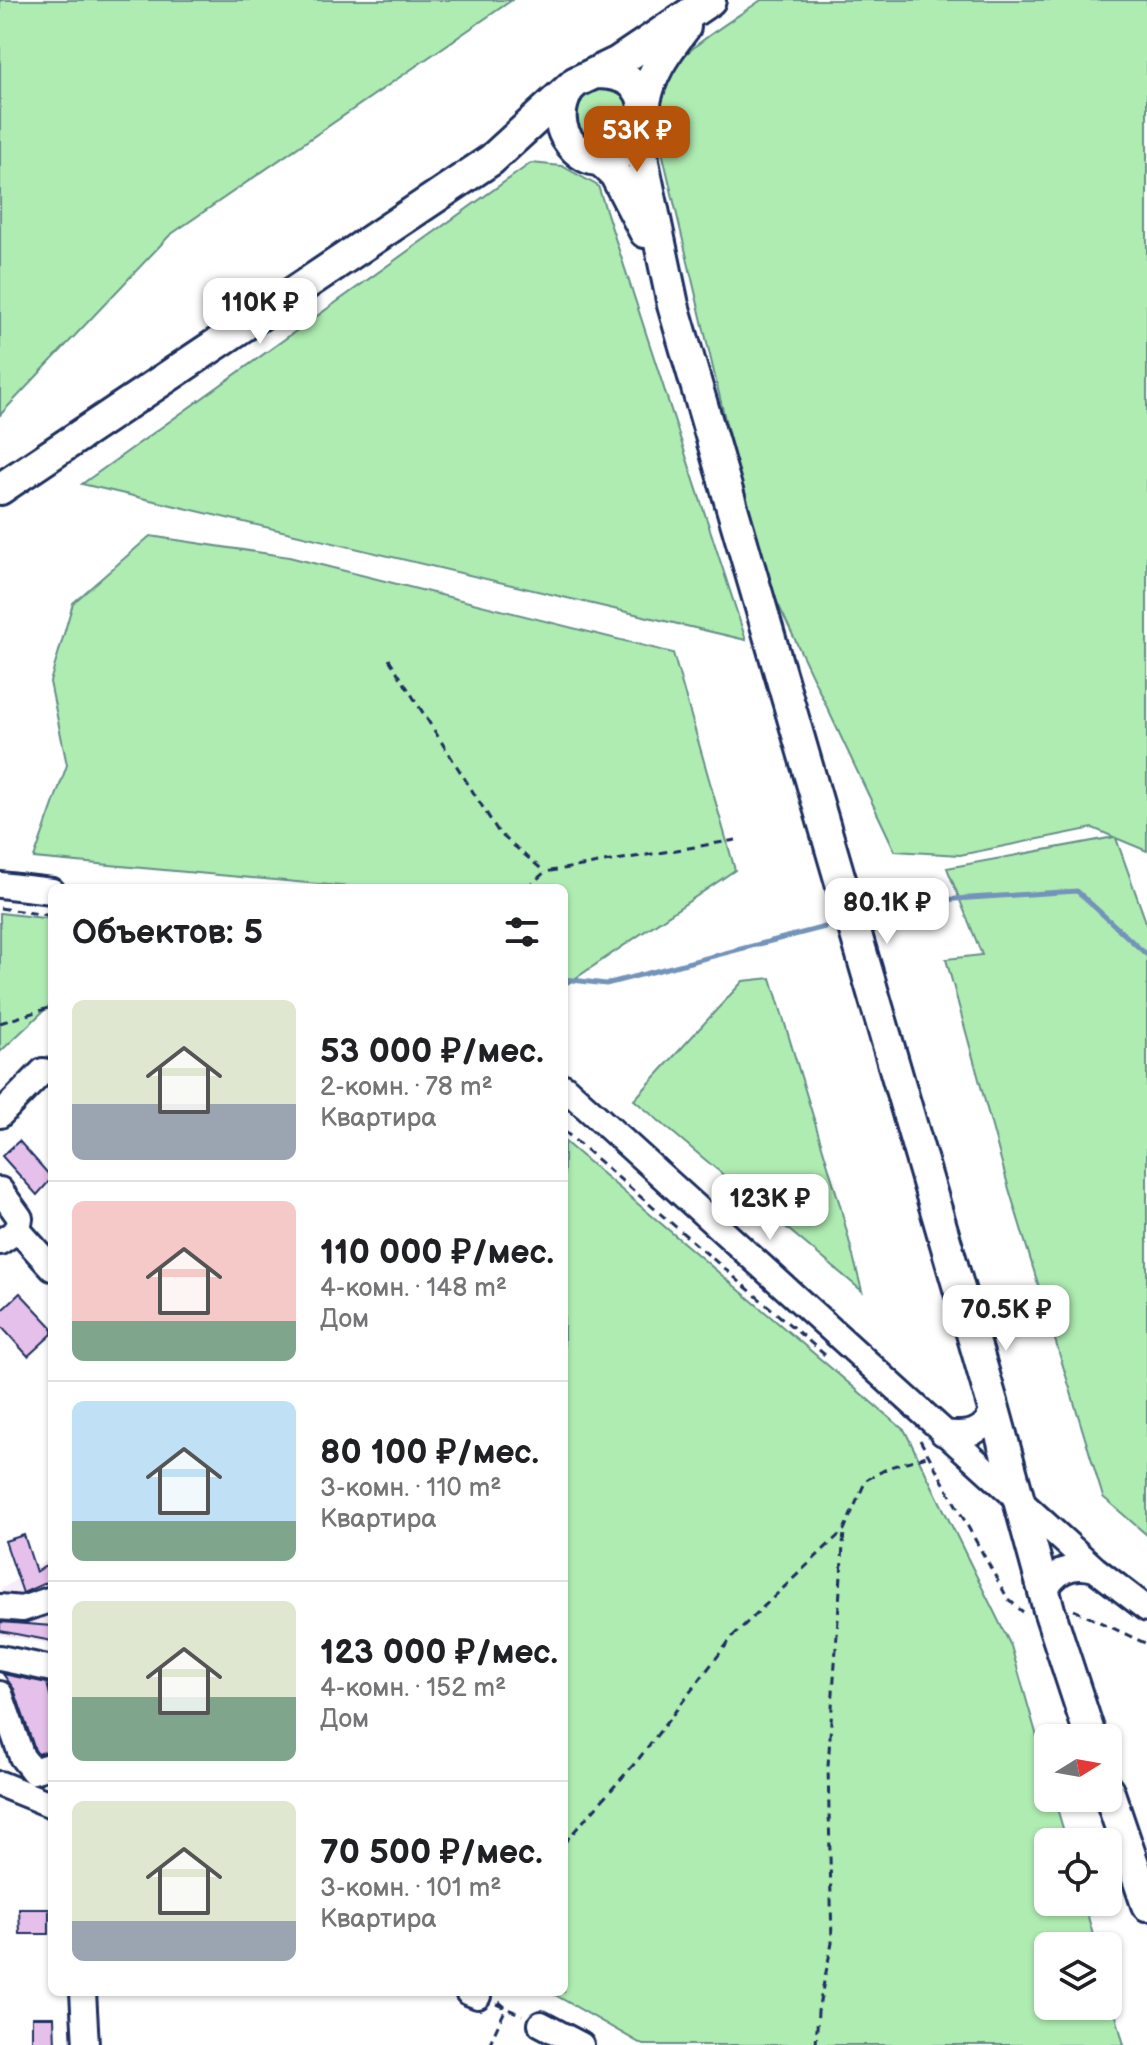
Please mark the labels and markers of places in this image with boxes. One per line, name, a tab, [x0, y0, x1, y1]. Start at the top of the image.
pin: 53K ₽	[581, 106, 693, 174]
pin: 110K ₽	[195, 278, 325, 346]
pin: 80.1K ₽	[813, 878, 961, 946]
pin: 123K ₽	[705, 1174, 835, 1242]
pin: 70.5K ₽	[932, 1285, 1080, 1353]

